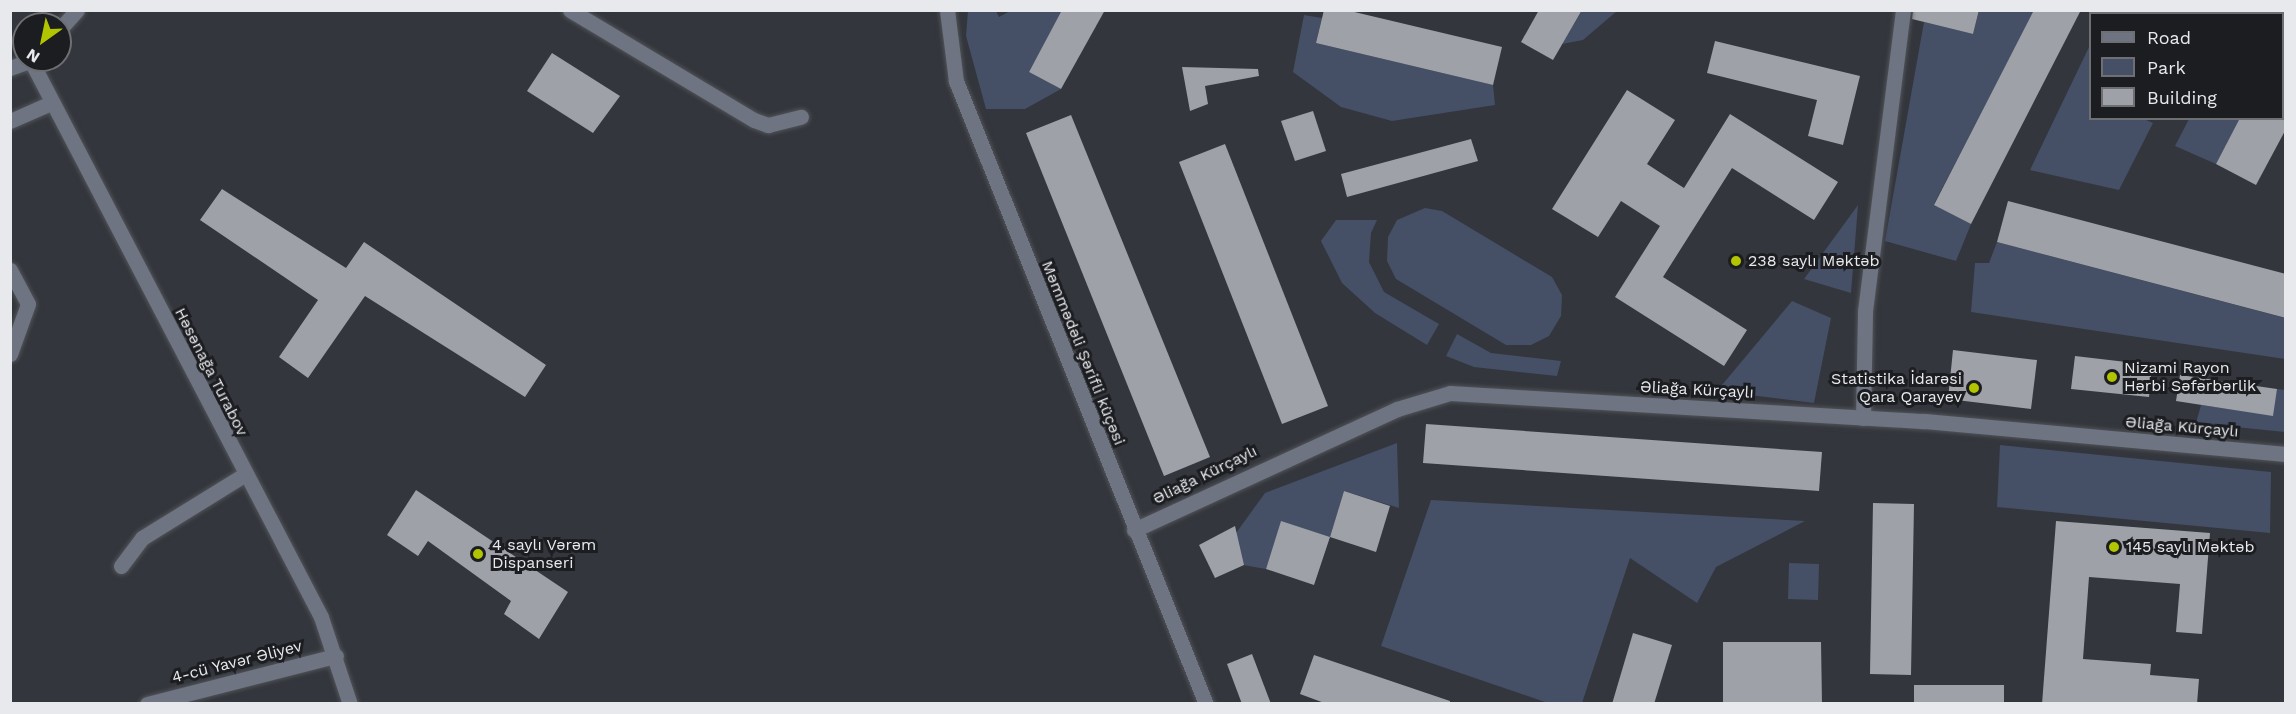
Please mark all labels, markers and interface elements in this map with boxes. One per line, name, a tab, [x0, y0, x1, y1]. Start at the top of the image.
north arrow	[12, 12, 72, 72]
legend	[2089, 12, 2284, 120]
text: Road	[2147, 27, 2191, 48]
text: N	[23, 45, 43, 67]
text: Park	[2147, 57, 2186, 78]
text: Building	[2147, 87, 2217, 108]
place label: 238 saylı Məktəb	[1748, 251, 1880, 271]
marker: 238 saylı Məktəb	[1729, 254, 1743, 268]
street label: Məmmədəli Şərifli küçəsi	[1037, 258, 1129, 448]
street label: Həsənağa Turabov	[170, 304, 252, 440]
place label: Nizami Rayon Hərbi Səfərbərlik	[2124, 358, 2256, 396]
place label: Statistika İdarəsi Qara Qarayev	[1831, 369, 1962, 407]
marker: Nizami Rayon Hərbi Səfərbərlik	[2105, 370, 2119, 384]
street label: Əliağa Kürçaylı	[1640, 377, 1754, 403]
marker: Statistika İdarəsi Qara Qarayev	[1967, 381, 1981, 395]
street label: Əliağa Kürçaylı	[2124, 412, 2240, 442]
street label: Əliağa Kürçaylı	[1150, 441, 1260, 509]
place label: 4 saylı Vərəm Dispanseri	[492, 535, 597, 573]
place label: 145 saylı Məktəb	[2126, 537, 2254, 557]
marker: 145 saylı Məktəb	[2107, 540, 2121, 554]
marker: 4 saylı Vərəm Dispanseri	[469, 545, 487, 563]
street label: 4-cü Yavər Əliyev	[169, 636, 305, 688]

